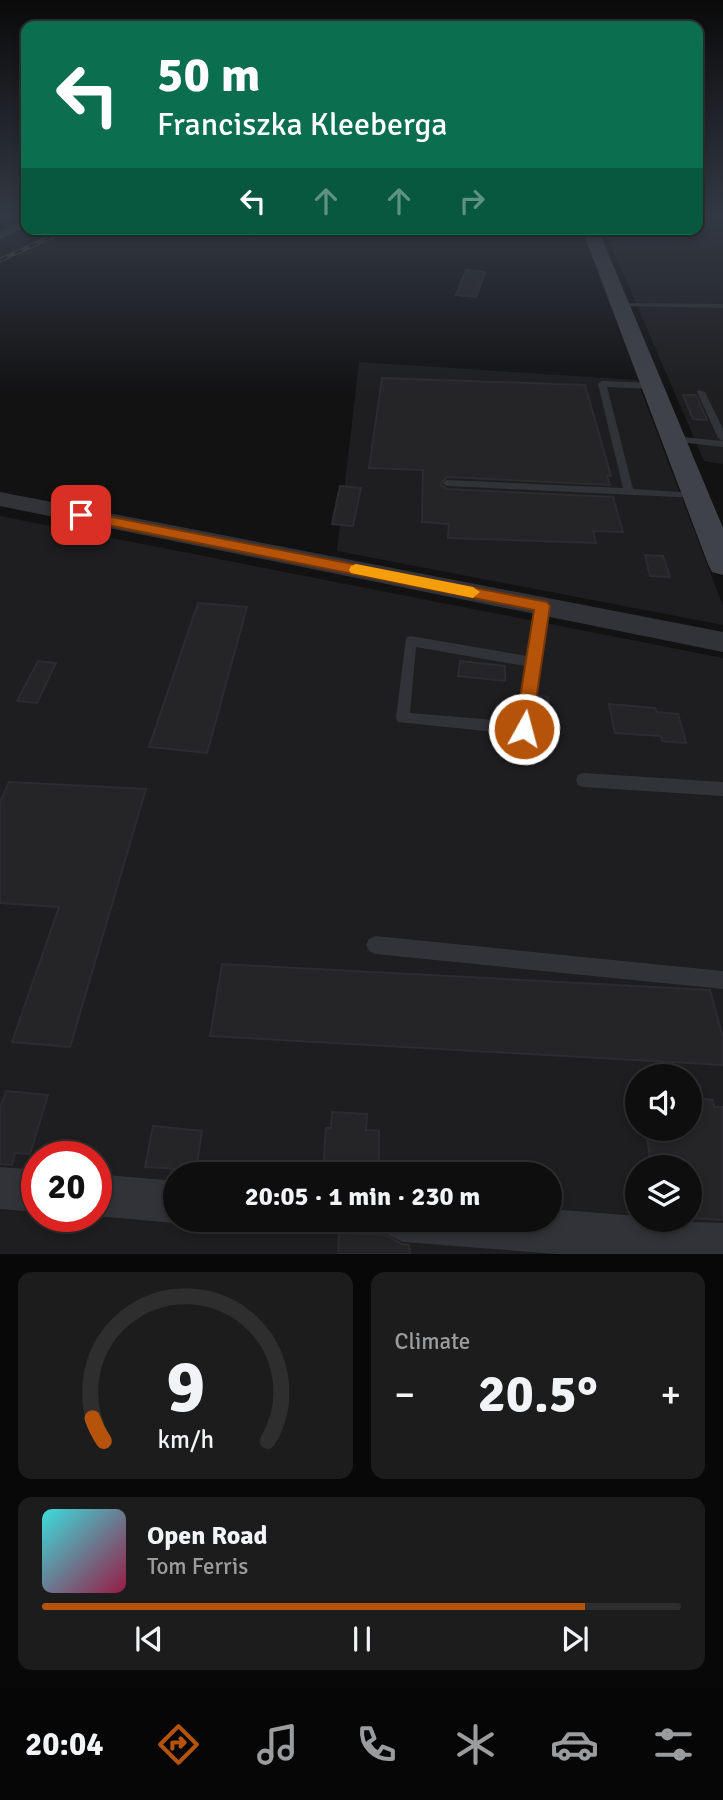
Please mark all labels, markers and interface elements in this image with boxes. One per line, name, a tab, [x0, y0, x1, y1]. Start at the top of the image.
text: 50 m	[157, 45, 260, 105]
icon: left	[42, 49, 133, 140]
text: Franciszka Kleeberga	[157, 105, 448, 144]
icon: left	[234, 182, 272, 220]
icon: ahead	[307, 182, 345, 220]
icon: ahead	[380, 182, 418, 220]
icon: right	[453, 182, 491, 220]
pin	[51, 485, 111, 545]
icon: arrive	[62, 496, 100, 534]
position arrow	[487, 692, 561, 766]
map controls	[625, 1064, 702, 1232]
button: sound	[625, 1064, 702, 1141]
speed limit sign: 20	[21, 1141, 112, 1232]
button: layers	[625, 1155, 702, 1232]
text: 20:05 · 1 min · 230 m	[245, 1181, 480, 1213]
text: Climate	[395, 1327, 470, 1356]
text: 9	[166, 1344, 205, 1433]
text: 20.5°	[478, 1362, 598, 1426]
text: −	[395, 1371, 415, 1418]
text: +	[660, 1371, 681, 1418]
text: km/h	[157, 1424, 214, 1455]
text: Open Road	[147, 1520, 268, 1552]
text: Tom Ferris	[147, 1552, 248, 1581]
icon: previous	[130, 1620, 168, 1658]
icon: pause	[343, 1620, 381, 1658]
icon: next	[556, 1620, 594, 1658]
icon: directions	[154, 1720, 203, 1769]
icon: music	[253, 1720, 302, 1769]
icon: phone	[352, 1720, 401, 1769]
icon: climate	[451, 1720, 500, 1769]
icon: car	[550, 1720, 599, 1769]
icon: filters	[649, 1720, 698, 1769]
text: 20:04	[25, 1725, 104, 1764]

